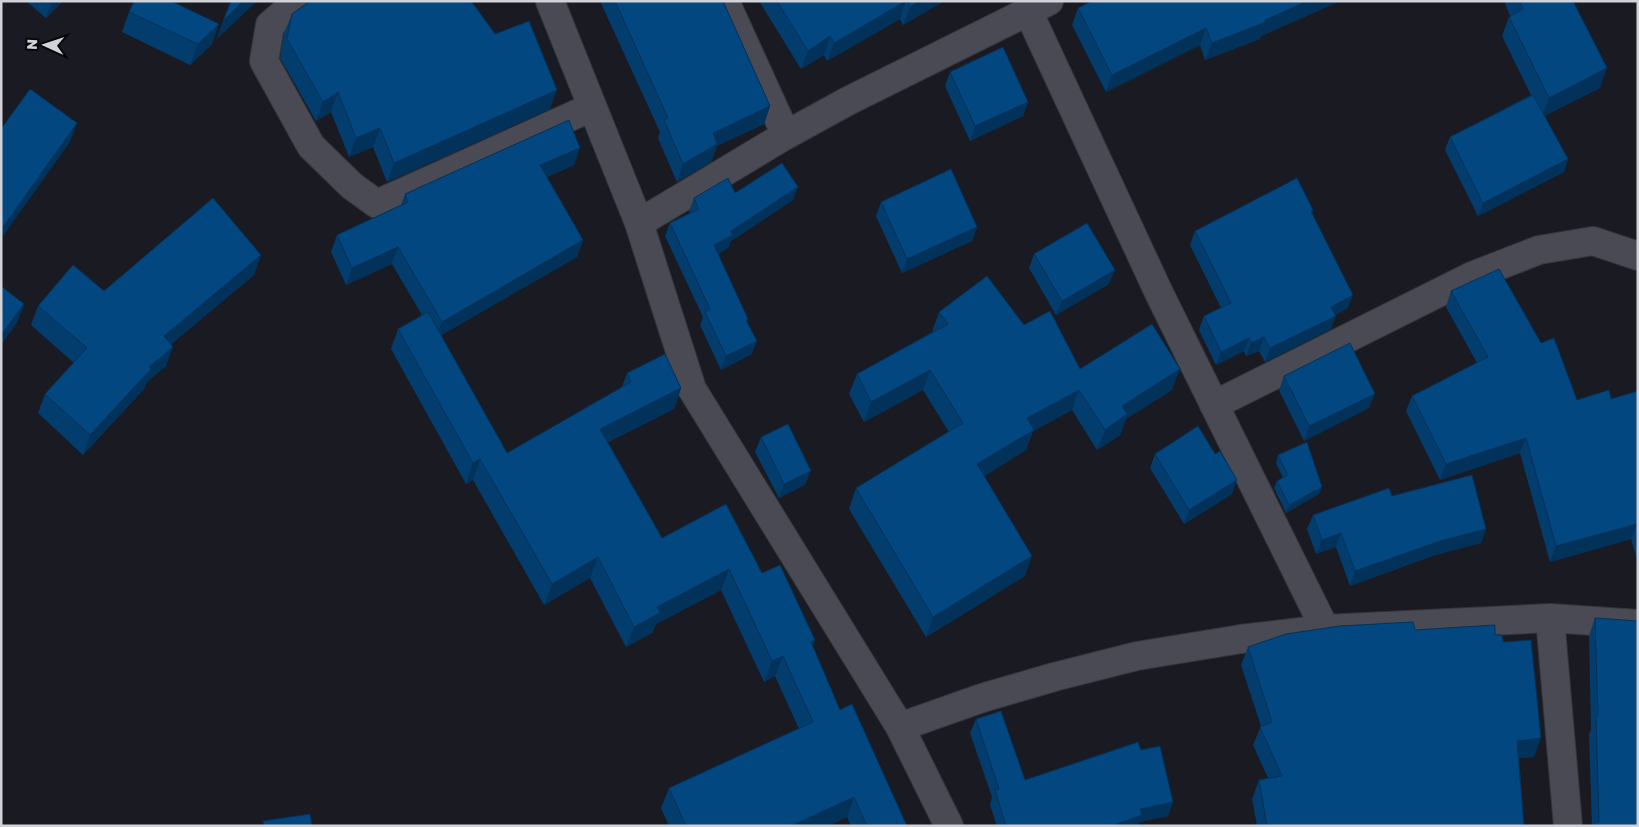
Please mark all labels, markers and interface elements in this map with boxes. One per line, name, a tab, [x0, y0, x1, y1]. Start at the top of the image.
north arrow	[20, 20, 70, 70]
text: N	[23, 39, 40, 50]

